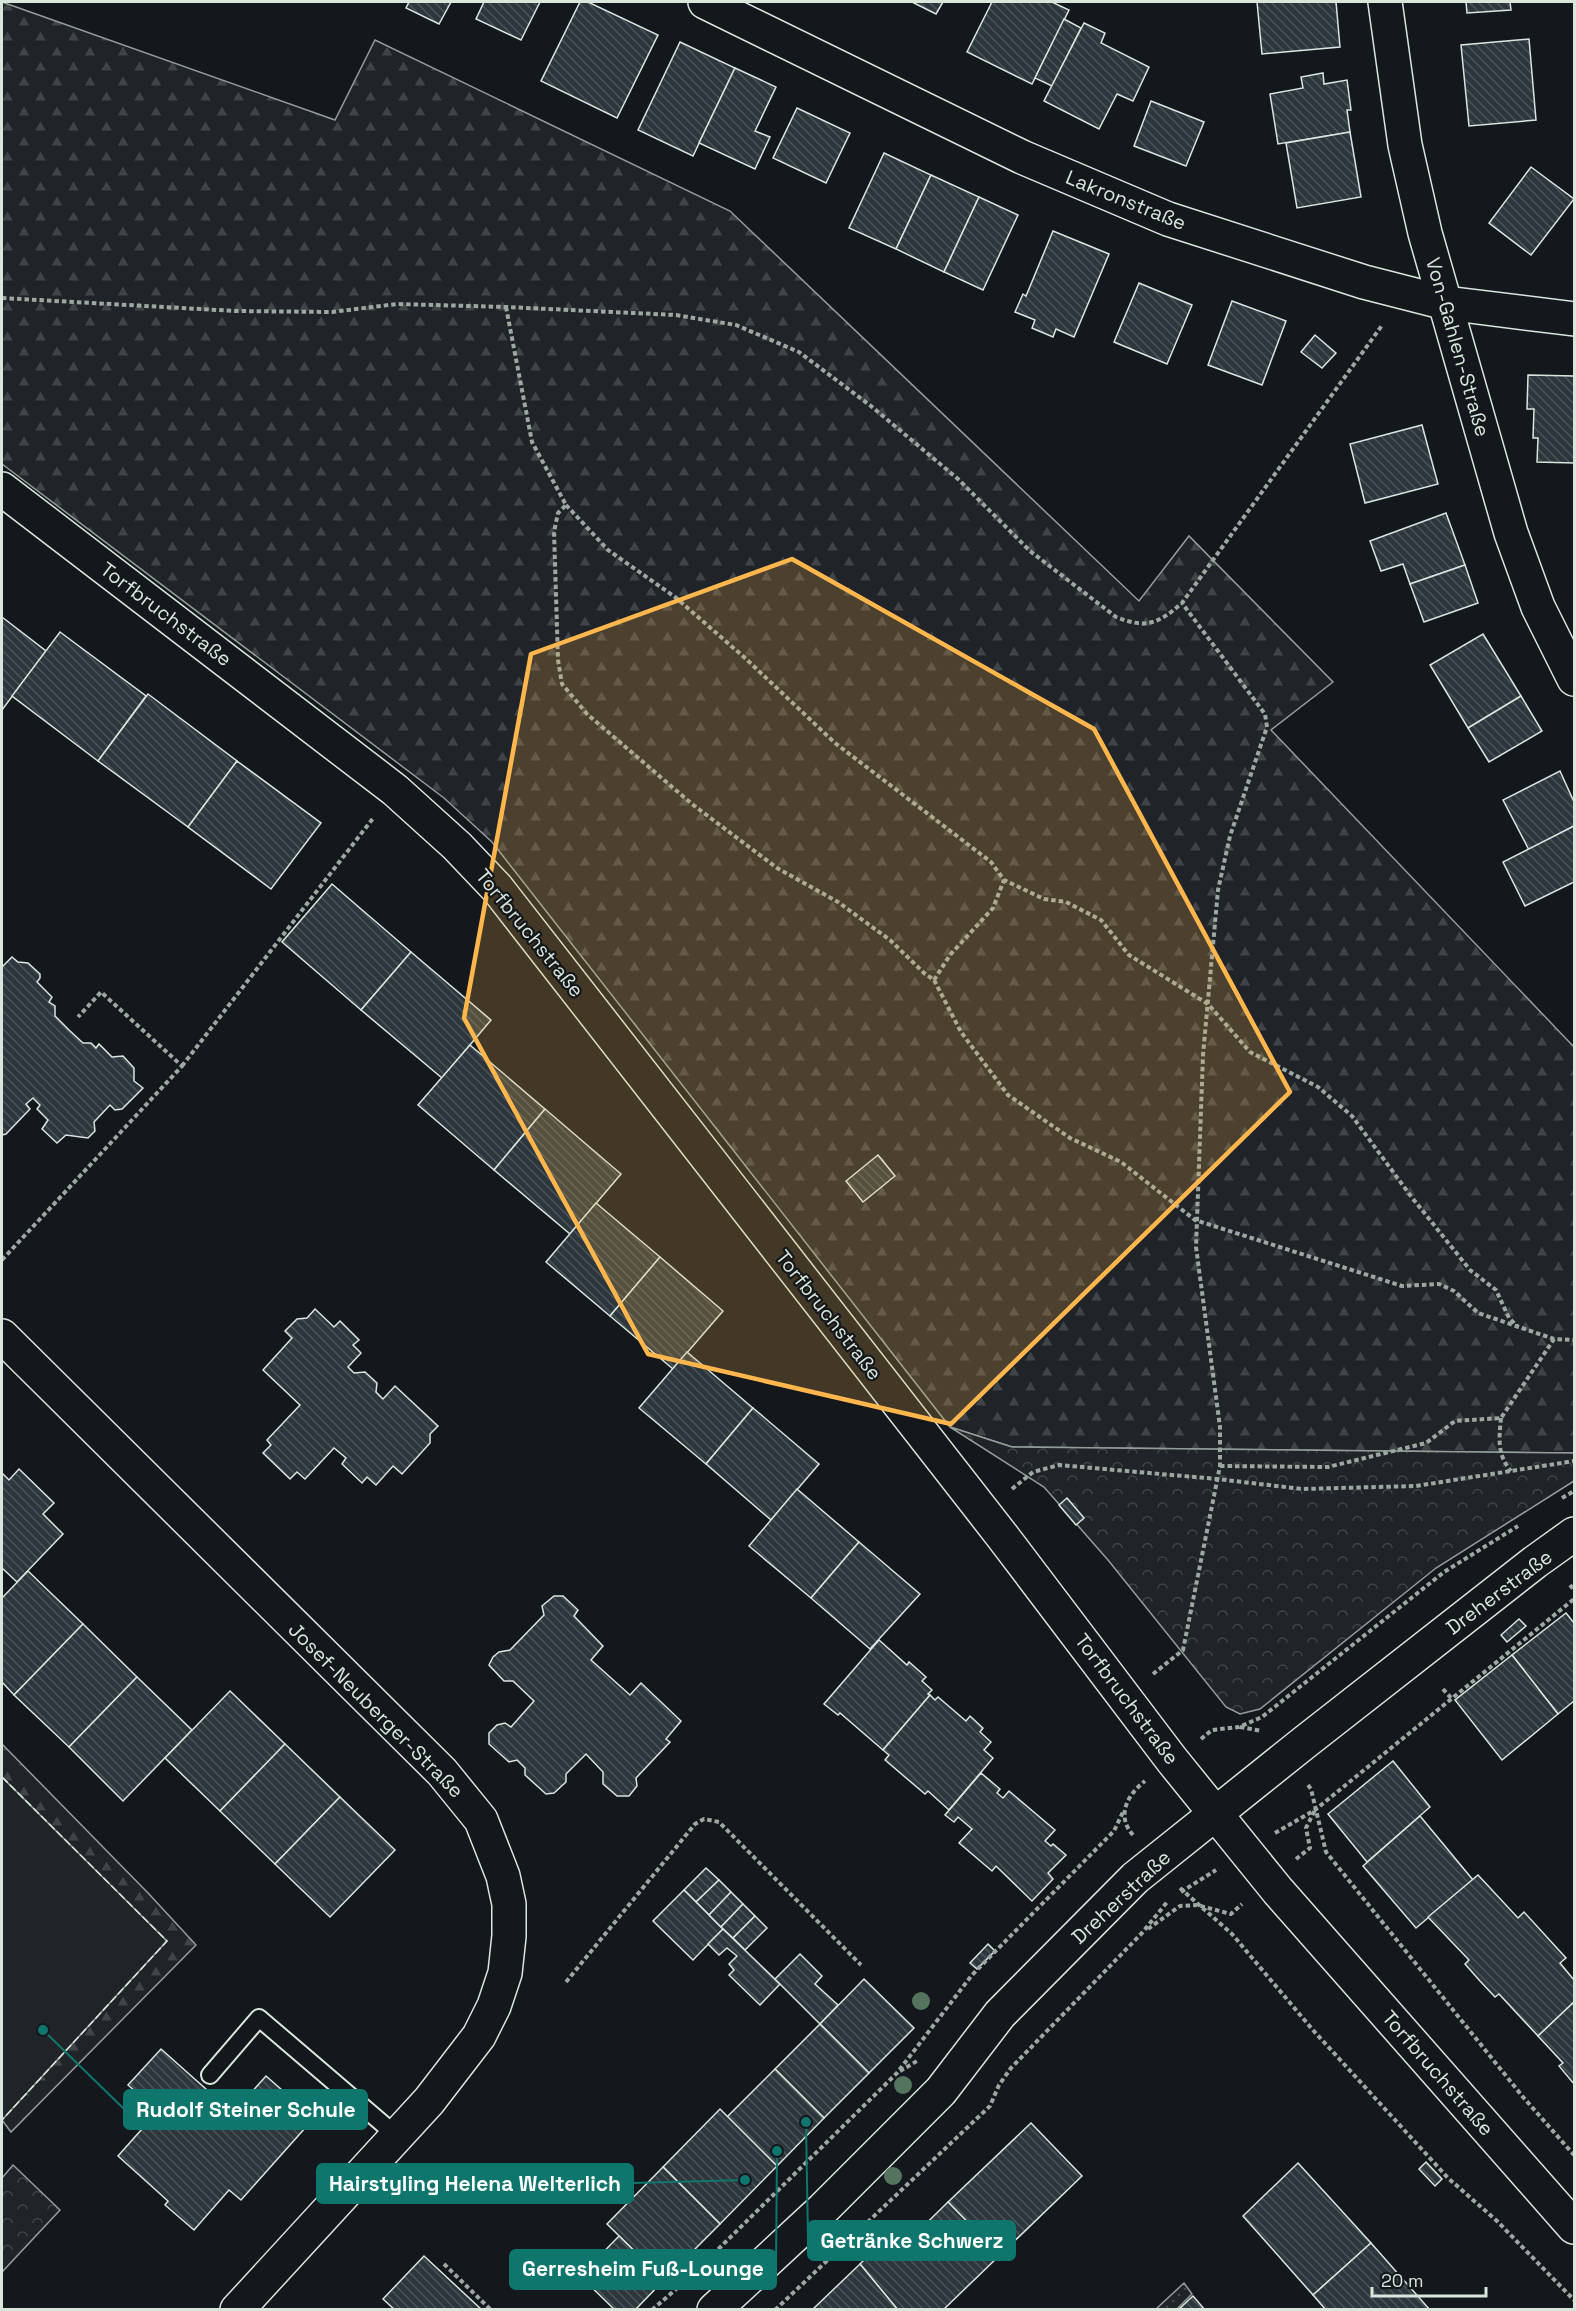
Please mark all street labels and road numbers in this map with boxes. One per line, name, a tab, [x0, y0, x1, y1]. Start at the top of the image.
street label: Lakronstraße	[1062, 164, 1190, 236]
street label: Von-Gahlen-Straße	[1420, 255, 1496, 439]
street label: Torfbruchstraße	[95, 556, 237, 672]
street label: Torfbruchstraße	[470, 863, 590, 1003]
street label: Torfbruchstraße	[770, 1245, 888, 1385]
street label: Dreherstraße	[1441, 1544, 1557, 1640]
street label: Josef-Neuberger-Straße	[283, 1617, 469, 1803]
street label: Torfbruchstraße	[1069, 1628, 1185, 1770]
street label: Dreherstraße	[1066, 1844, 1176, 1950]
street label: Torfbruchstraße	[1376, 2005, 1500, 2141]

